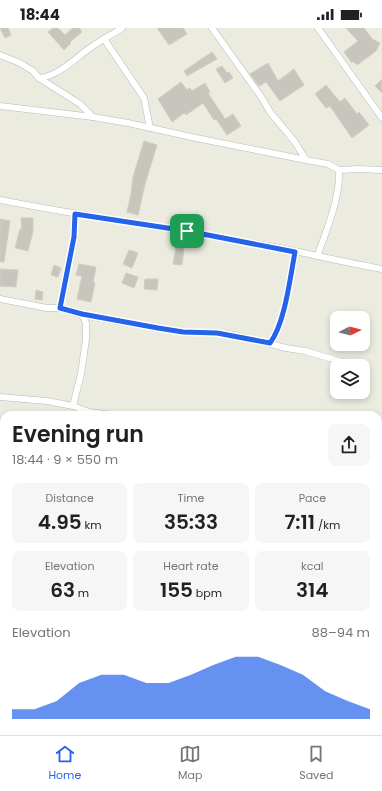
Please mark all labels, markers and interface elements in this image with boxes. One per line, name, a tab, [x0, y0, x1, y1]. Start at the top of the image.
text: 18:44	[20, 4, 60, 25]
pin	[170, 214, 204, 248]
icon: arrive	[176, 220, 198, 242]
north arrow	[330, 311, 370, 351]
map controls	[330, 311, 370, 399]
button: layers	[330, 359, 370, 399]
text: Evening run	[12, 419, 144, 450]
button: share	[328, 424, 370, 466]
text: 18:44 · 9 × 550 m	[12, 450, 118, 469]
text: Distance	[46, 490, 94, 506]
text: Time	[178, 490, 204, 506]
text: Pace	[299, 490, 326, 506]
text: 4.95	[38, 508, 82, 536]
text: 35:33	[164, 508, 218, 536]
text: 7:11	[284, 508, 315, 536]
text: km	[82, 517, 102, 533]
text: /km	[315, 517, 340, 533]
text: Elevation	[45, 558, 94, 574]
text: Heart rate	[163, 558, 219, 574]
text: kcal	[301, 558, 324, 574]
text: 63	[50, 576, 75, 604]
text: 155	[160, 576, 193, 604]
text: 314	[296, 576, 329, 604]
text: m	[75, 585, 89, 601]
text: bpm	[193, 585, 222, 601]
text: Elevation	[12, 623, 71, 642]
text: 88–94 m	[312, 623, 370, 642]
tab: Home	[48, 743, 81, 784]
tab: Map	[178, 743, 202, 784]
tab: Saved	[299, 743, 334, 784]

